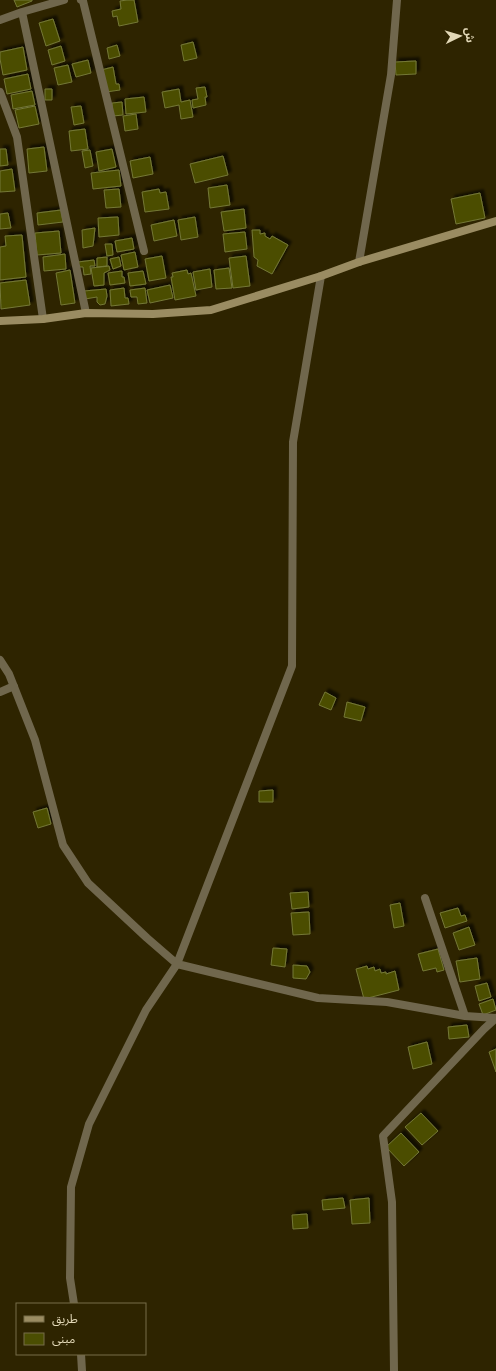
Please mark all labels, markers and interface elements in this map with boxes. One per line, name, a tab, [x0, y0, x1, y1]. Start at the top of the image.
north arrow	[440, 16, 480, 56]
text: ش	[462, 27, 478, 43]
legend	[16, 1303, 146, 1355]
text: طريق	[52, 1311, 78, 1327]
text: مبنى	[52, 1331, 75, 1346]

